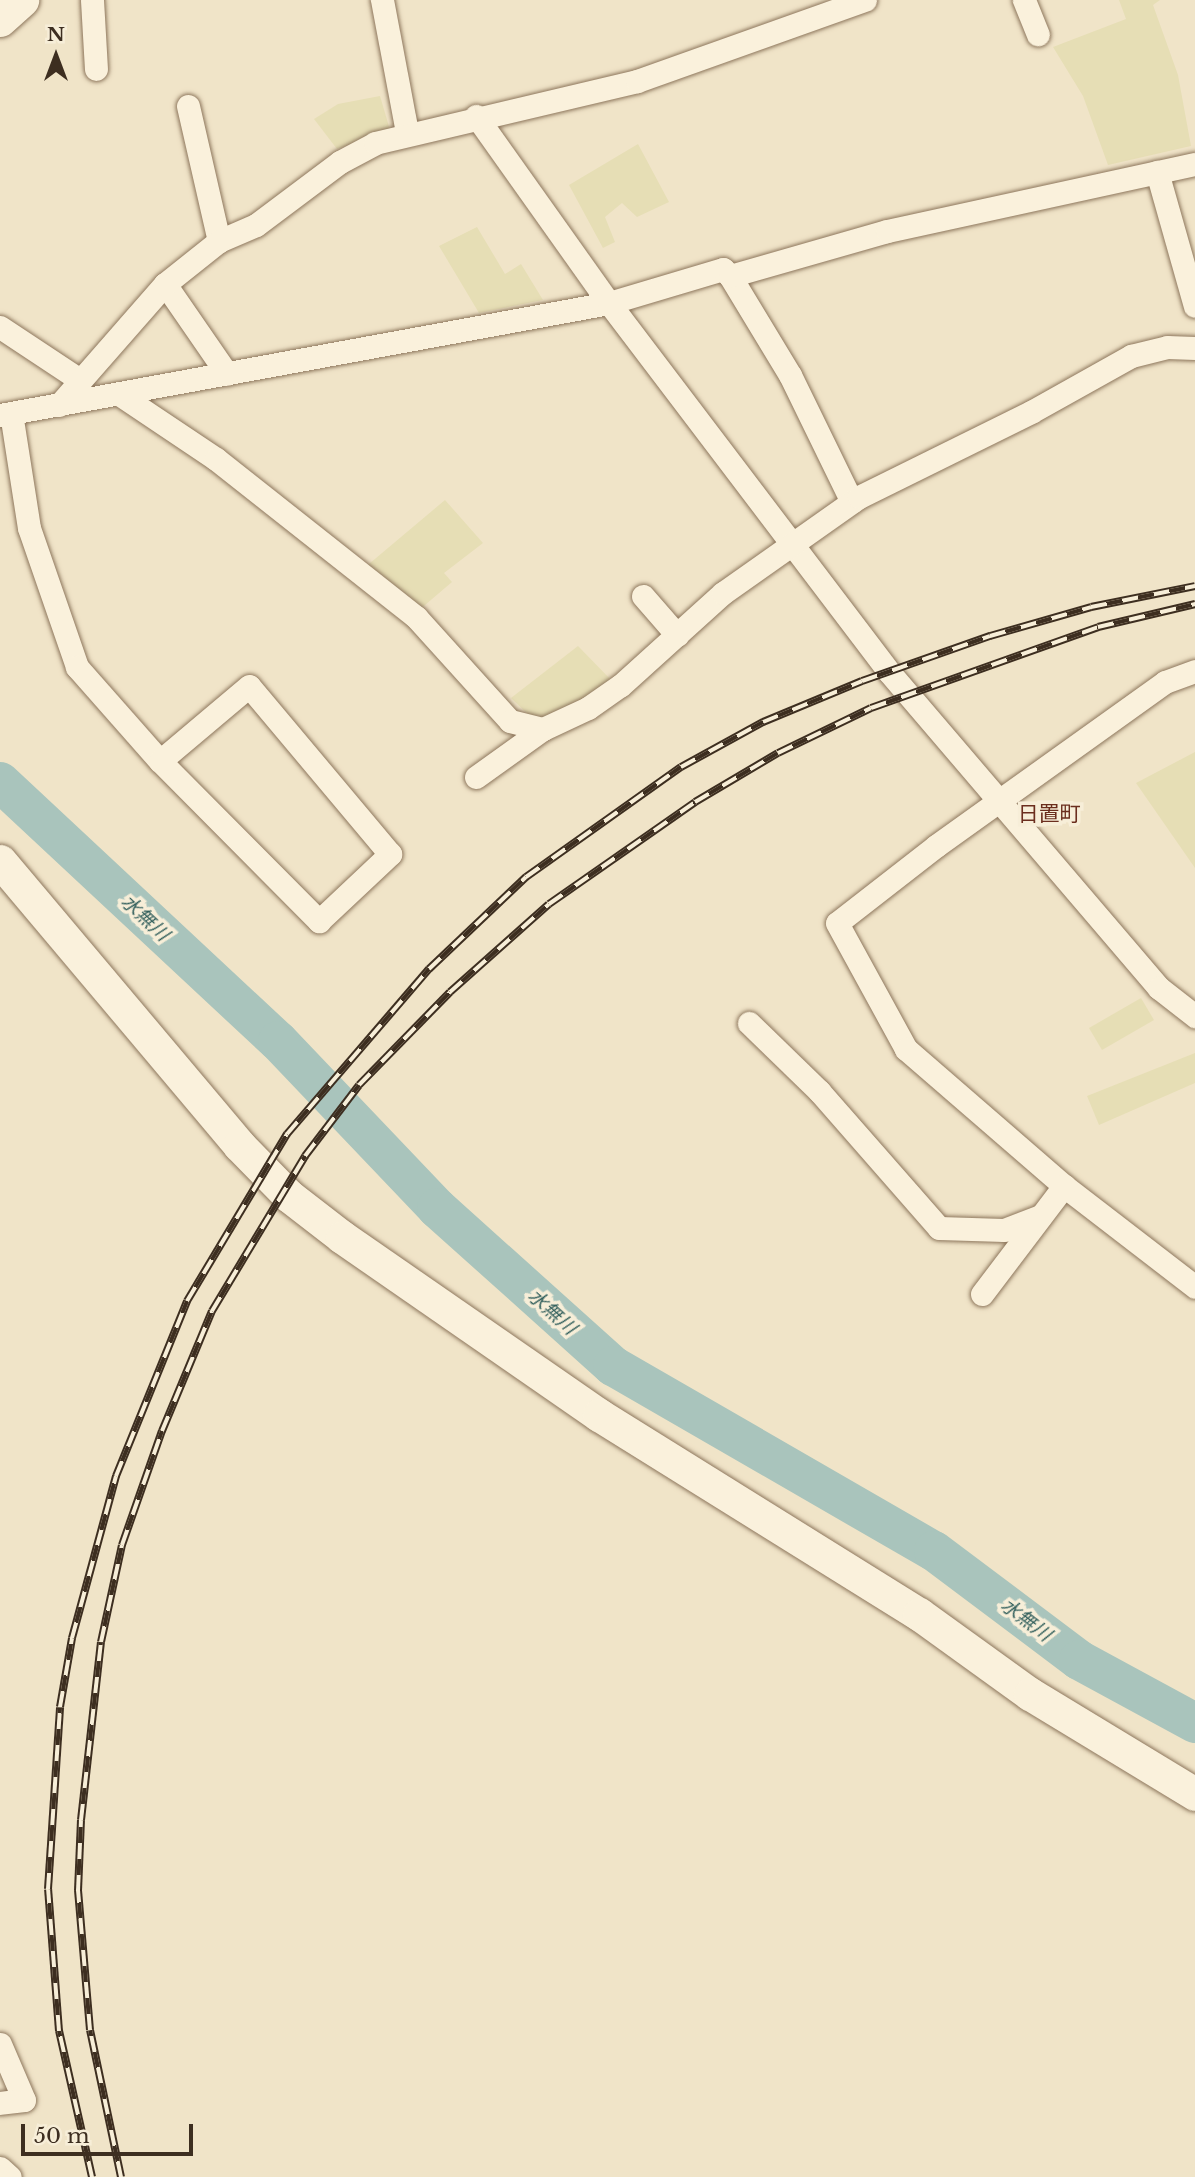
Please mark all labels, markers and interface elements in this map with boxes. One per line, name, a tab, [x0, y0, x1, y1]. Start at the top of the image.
north arrow	[21, 21, 91, 91]
text: N	[47, 23, 65, 46]
district label: 日置町	[1018, 801, 1080, 827]
water label: 水無川	[116, 890, 174, 946]
water label: 水無川	[523, 1284, 581, 1340]
water label: 水無川	[996, 1594, 1056, 1646]
scale bar	[24, 2110, 196, 2154]
text: 50 m	[34, 2123, 89, 2149]

